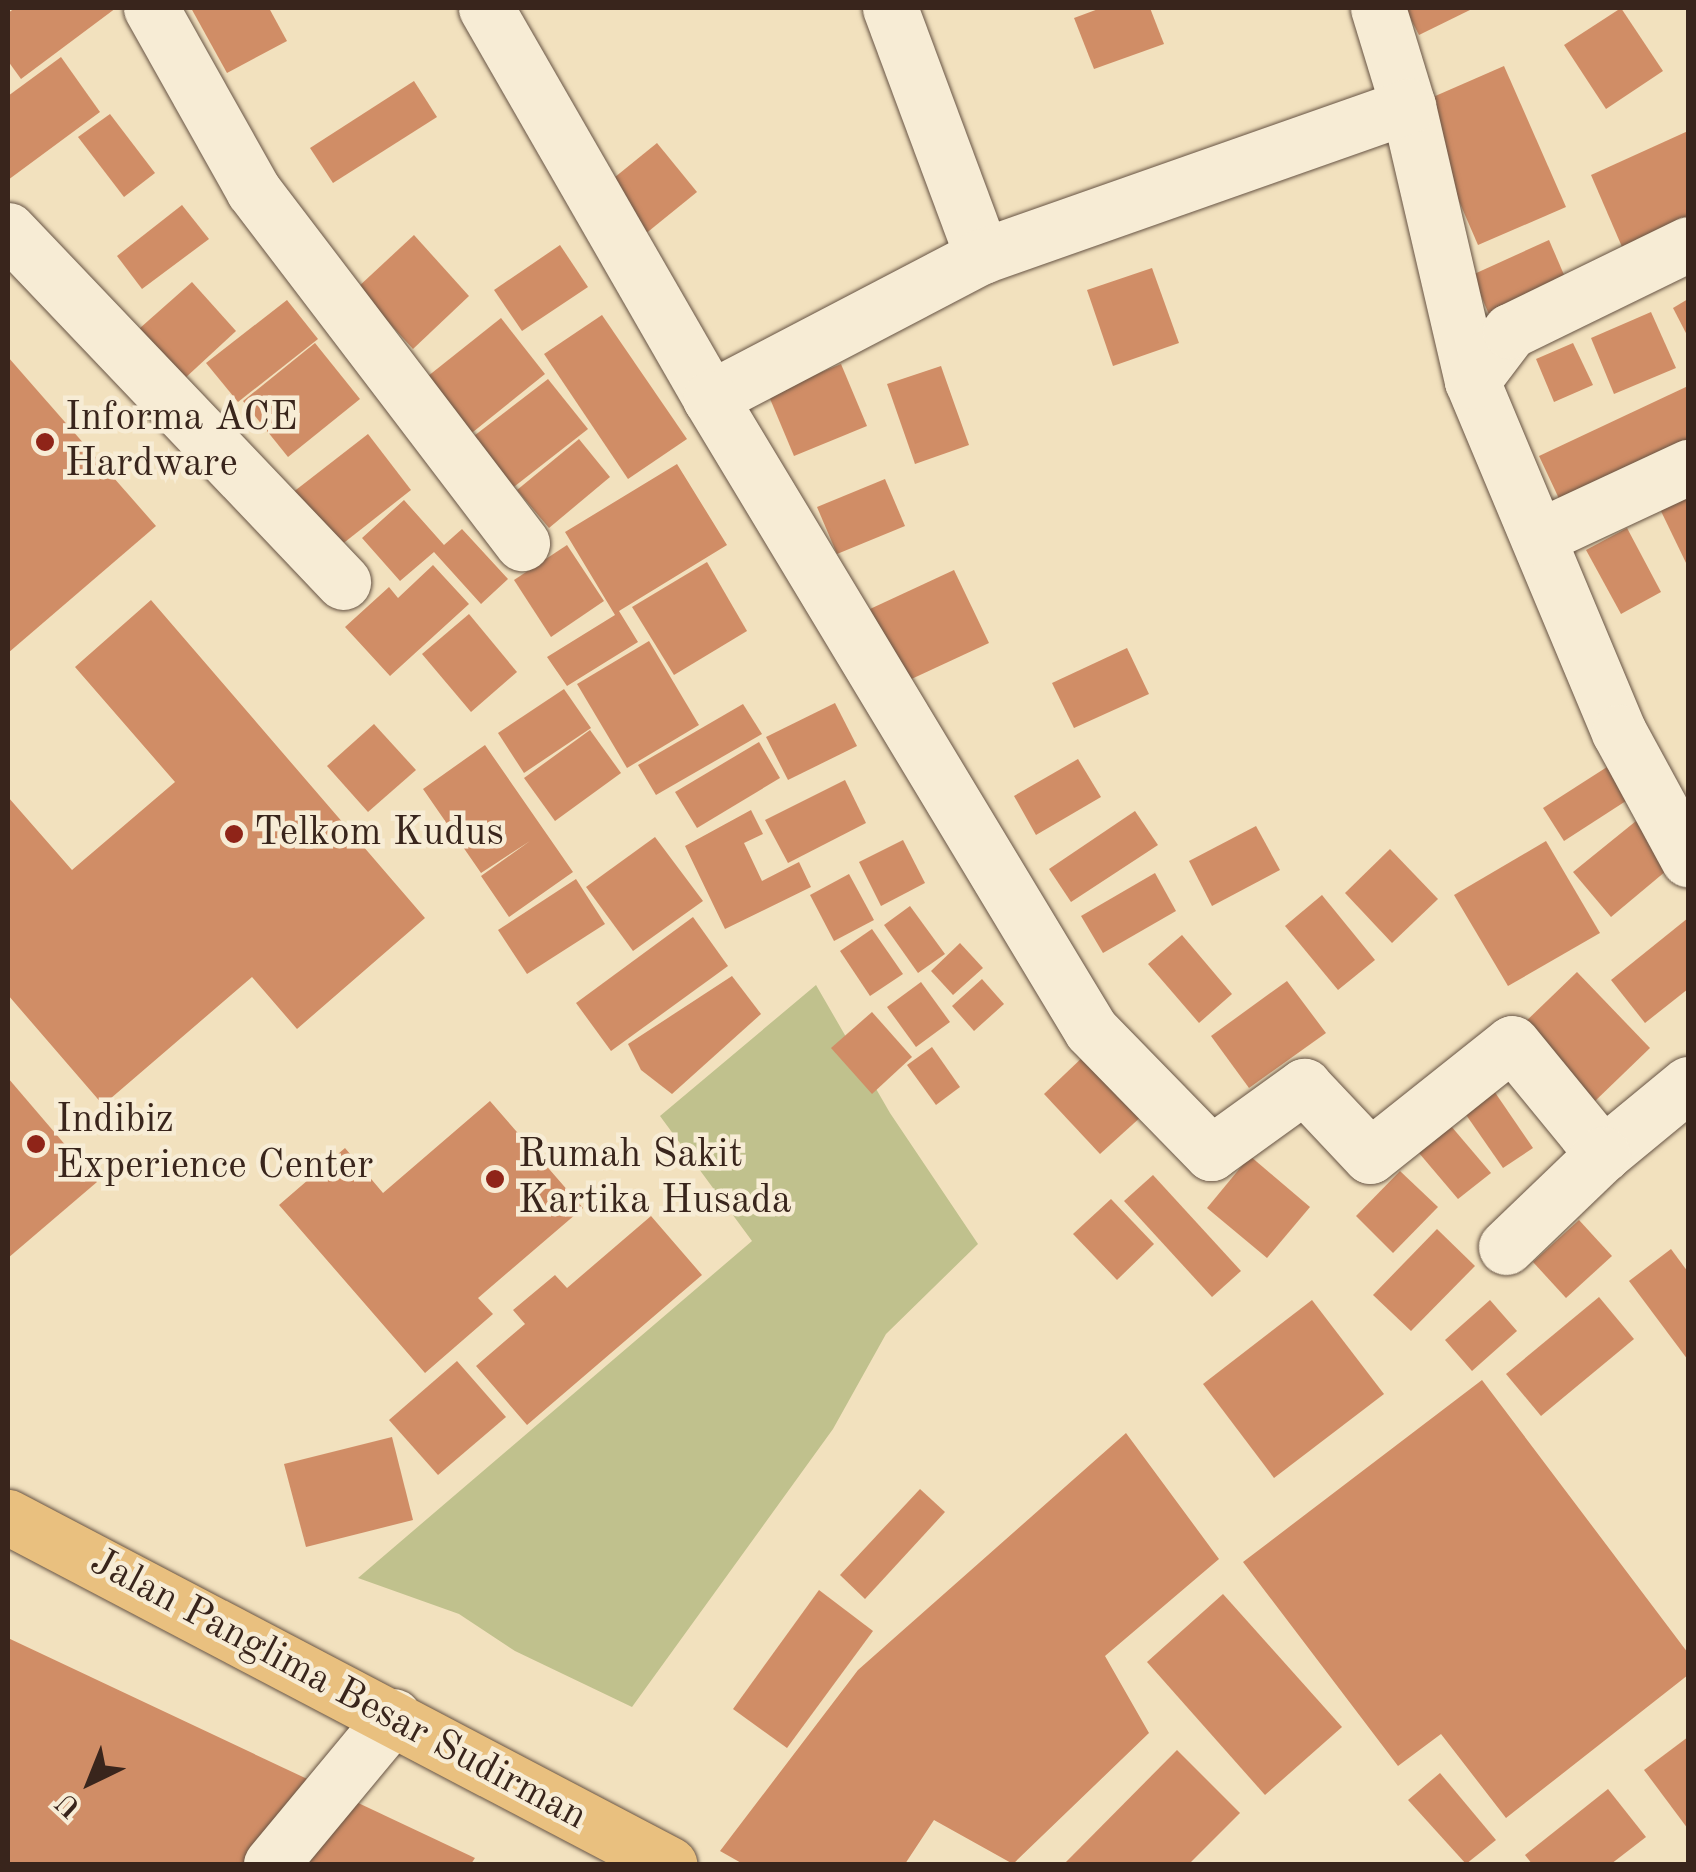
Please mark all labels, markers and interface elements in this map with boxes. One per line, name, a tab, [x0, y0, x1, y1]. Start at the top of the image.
place label: Informa ACE Hardware	[65, 395, 298, 489]
marker: Informa ACE Hardware	[34, 431, 56, 453]
place label: Telkom Kudus	[254, 810, 504, 858]
marker: Telkom Kudus	[223, 823, 245, 845]
place label: Indibiz Experience Center	[56, 1097, 373, 1191]
place label: Rumah Sakit Kartika Husada	[518, 1132, 792, 1226]
marker: Indibiz Experience Center	[25, 1133, 47, 1155]
marker: Rumah Sakit Kartika Husada	[482, 1166, 508, 1192]
street label: Jalan Panglima Besar Sudirman	[81, 1538, 595, 1842]
north arrow	[40, 1732, 140, 1832]
text: U	[52, 1786, 87, 1822]

